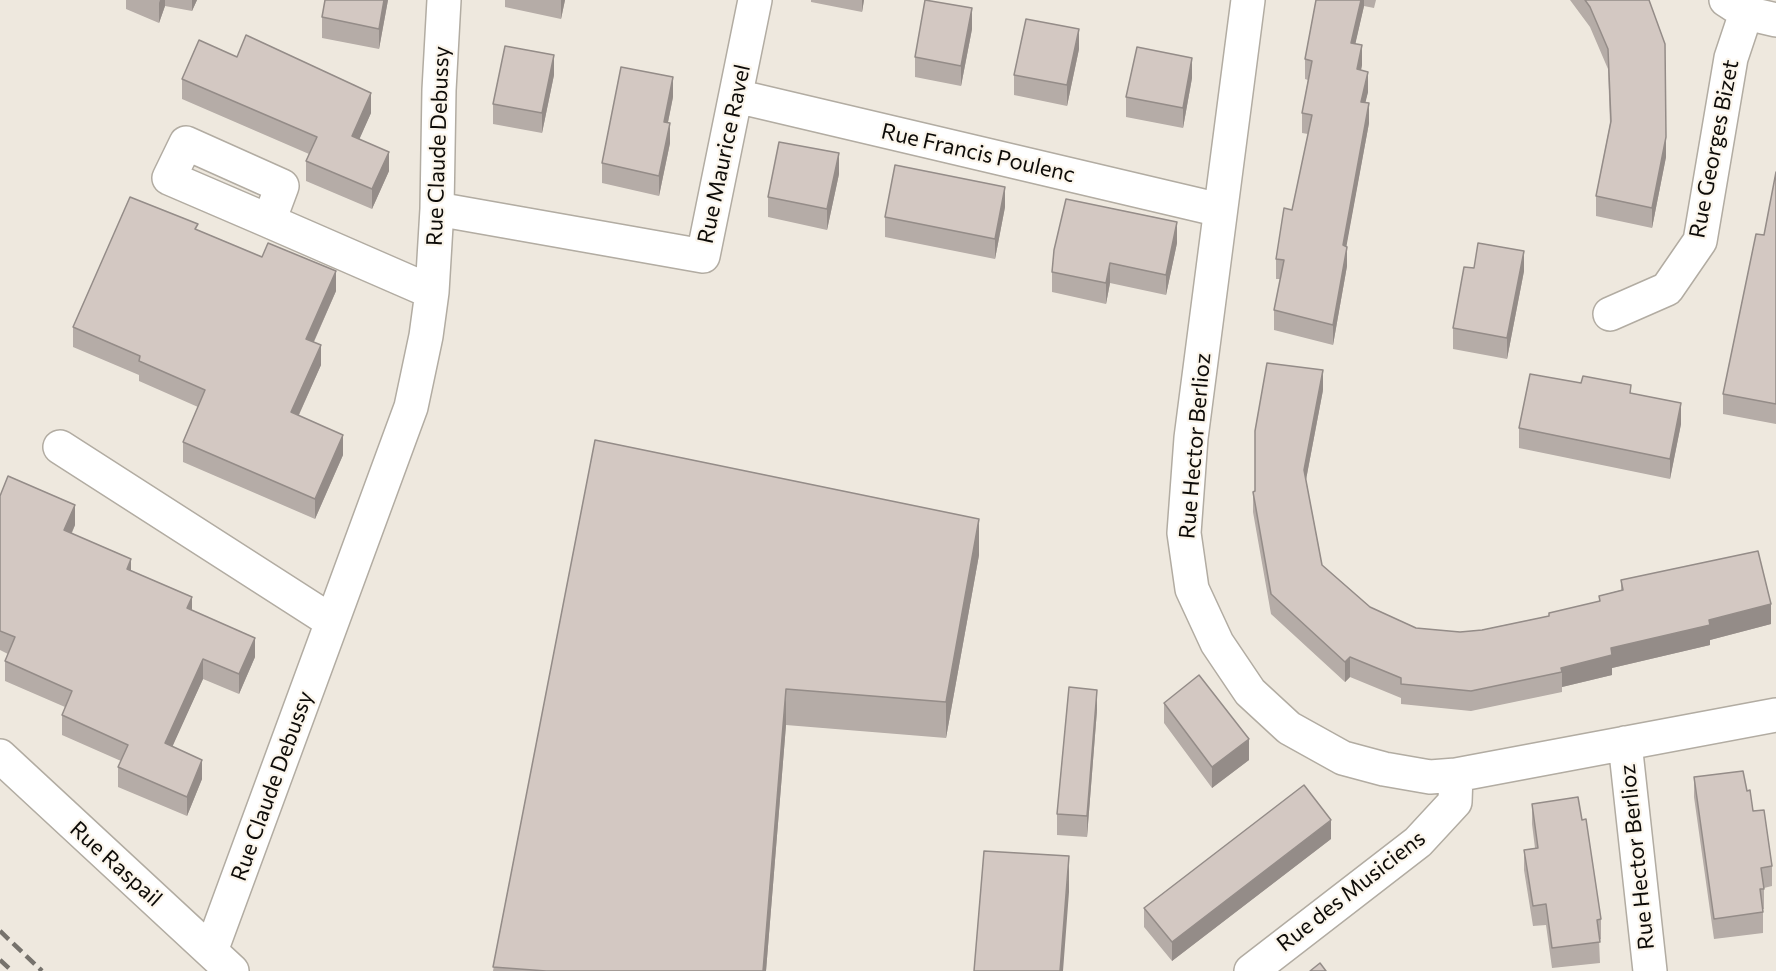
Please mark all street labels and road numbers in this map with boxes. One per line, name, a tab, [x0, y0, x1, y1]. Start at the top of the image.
street label: Rue Claude Debussy	[421, 46, 455, 246]
street label: Rue Georges Bizet	[1684, 58, 1744, 240]
street label: Rue Maurice Ravel	[692, 62, 756, 246]
street label: Rue Francis Poulenc	[879, 118, 1077, 188]
street label: Rue Hector Berlioz	[1174, 352, 1216, 540]
street label: Rue Claude Debussy	[225, 688, 319, 884]
street label: Rue Hector Berlioz	[1614, 763, 1660, 951]
street label: Rue Raspail	[65, 816, 167, 912]
street label: Rue des Musiciens	[1272, 825, 1430, 957]

